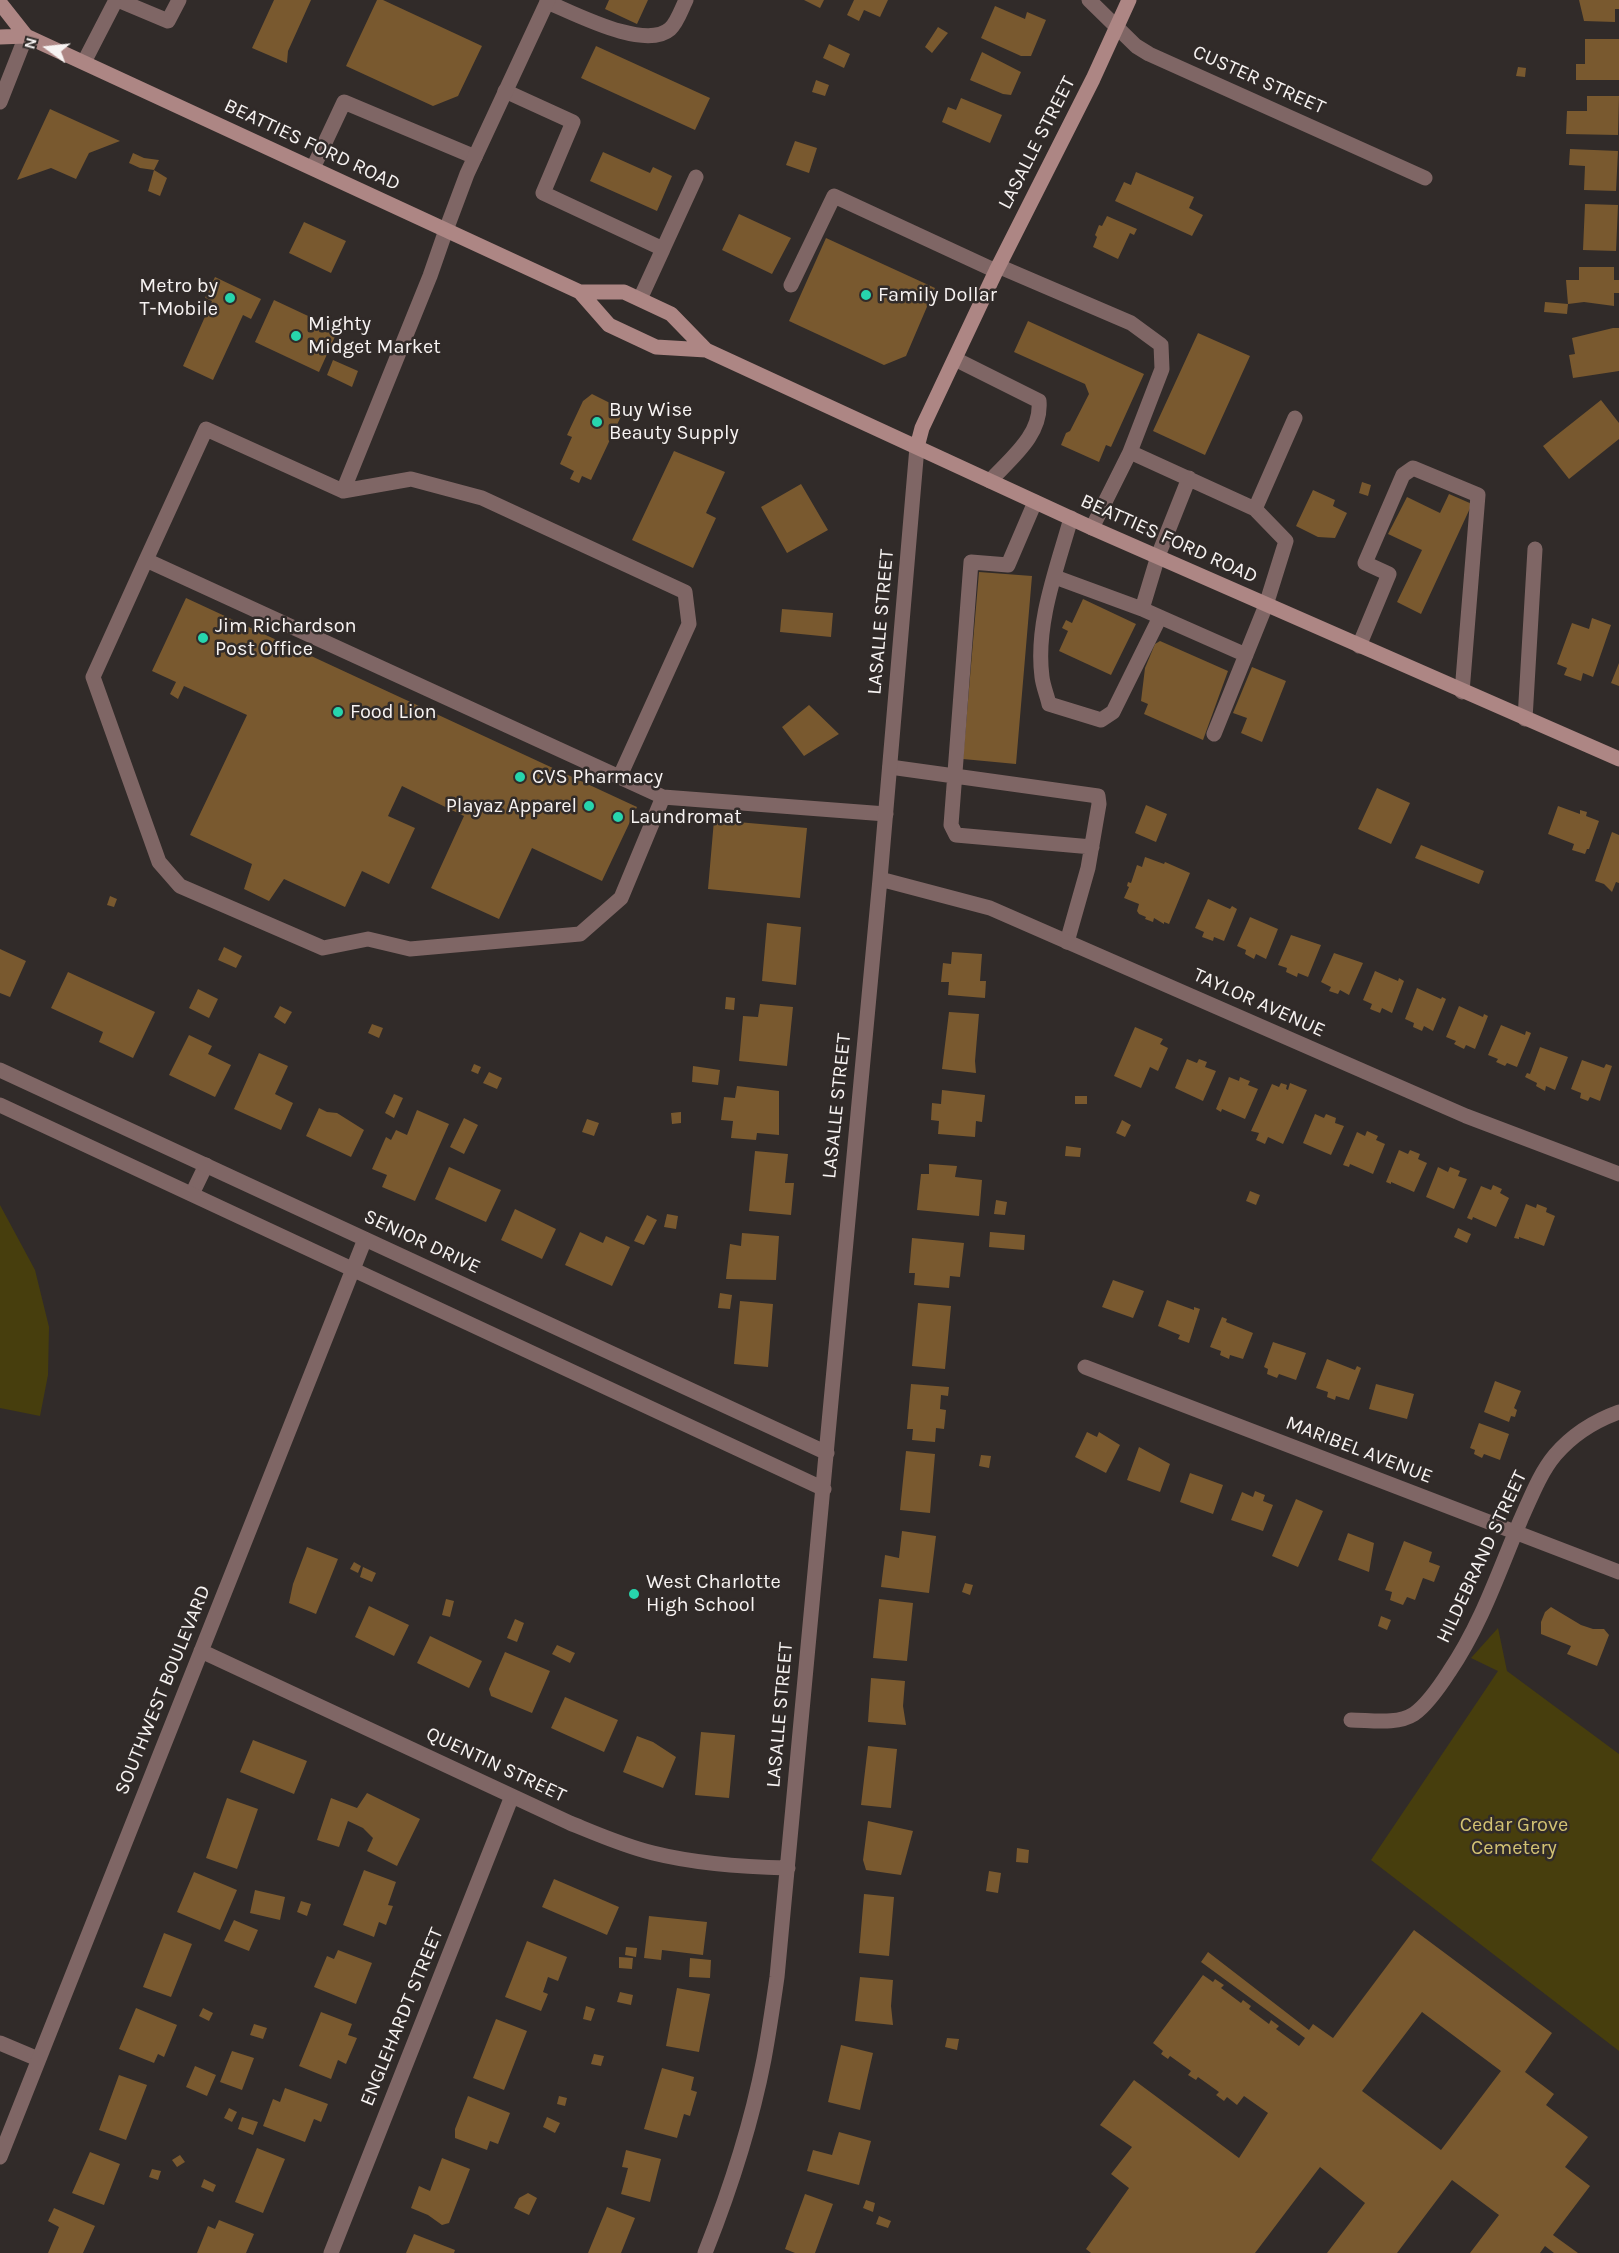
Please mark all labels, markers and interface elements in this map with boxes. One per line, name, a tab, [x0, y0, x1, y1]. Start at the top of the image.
north arrow	[18, 18, 78, 78]
text: N	[19, 35, 41, 51]
street label: CUSTER STREET	[1189, 40, 1329, 120]
street label: LASALLE STREET	[993, 73, 1081, 213]
street label: BEATTIES FORD ROAD	[220, 94, 404, 196]
place label: Metro by T-Mobile	[139, 274, 218, 321]
place label: Family Dollar	[878, 283, 997, 307]
marker: Family Dollar	[859, 288, 873, 302]
marker: Metro by T-Mobile	[223, 291, 237, 305]
place label: Mighty Midget Market	[308, 312, 441, 359]
marker: Mighty Midget Market	[289, 329, 303, 343]
place label: Buy Wise Beauty Supply	[609, 398, 739, 445]
marker: Buy Wise Beauty Supply	[590, 415, 604, 429]
street label: BEATTIES FORD ROAD	[1077, 489, 1261, 589]
street label: LASALLE STREET	[863, 548, 899, 696]
place label: Jim Richardson Post Office	[215, 614, 357, 661]
marker: Jim Richardson Post Office	[196, 631, 210, 645]
place label: Food Lion	[350, 700, 437, 724]
marker: Food Lion	[331, 705, 345, 719]
place label: CVS Pharmacy	[532, 765, 663, 789]
marker: CVS Pharmacy	[513, 770, 527, 784]
place label: Playaz Apparel	[446, 794, 577, 818]
marker: Playaz Apparel	[582, 799, 596, 813]
place label: Laundromat	[630, 805, 742, 829]
marker: Laundromat	[611, 810, 625, 824]
street label: TAYLOR AVENUE	[1189, 963, 1329, 1043]
street label: LASALLE STREET	[817, 1032, 857, 1180]
street label: SENIOR DRIVE	[360, 1204, 484, 1280]
street label: MARIBEL AVENUE	[1282, 1411, 1436, 1489]
street label: HILDEBRAND STREET	[1432, 1467, 1532, 1647]
place label: West Charlotte High School	[646, 1570, 781, 1617]
street label: SOUTHWEST BOULEVARD	[110, 1582, 216, 1798]
marker: West Charlotte High School	[627, 1587, 641, 1601]
street label: LASALLE STREET	[762, 1641, 798, 1789]
street label: QUENTIN STREET	[422, 1722, 570, 1808]
park label: Cedar Grove Cemetery	[1460, 1813, 1568, 1860]
street label: ENGLEHARDT STREET	[355, 1924, 449, 2110]

